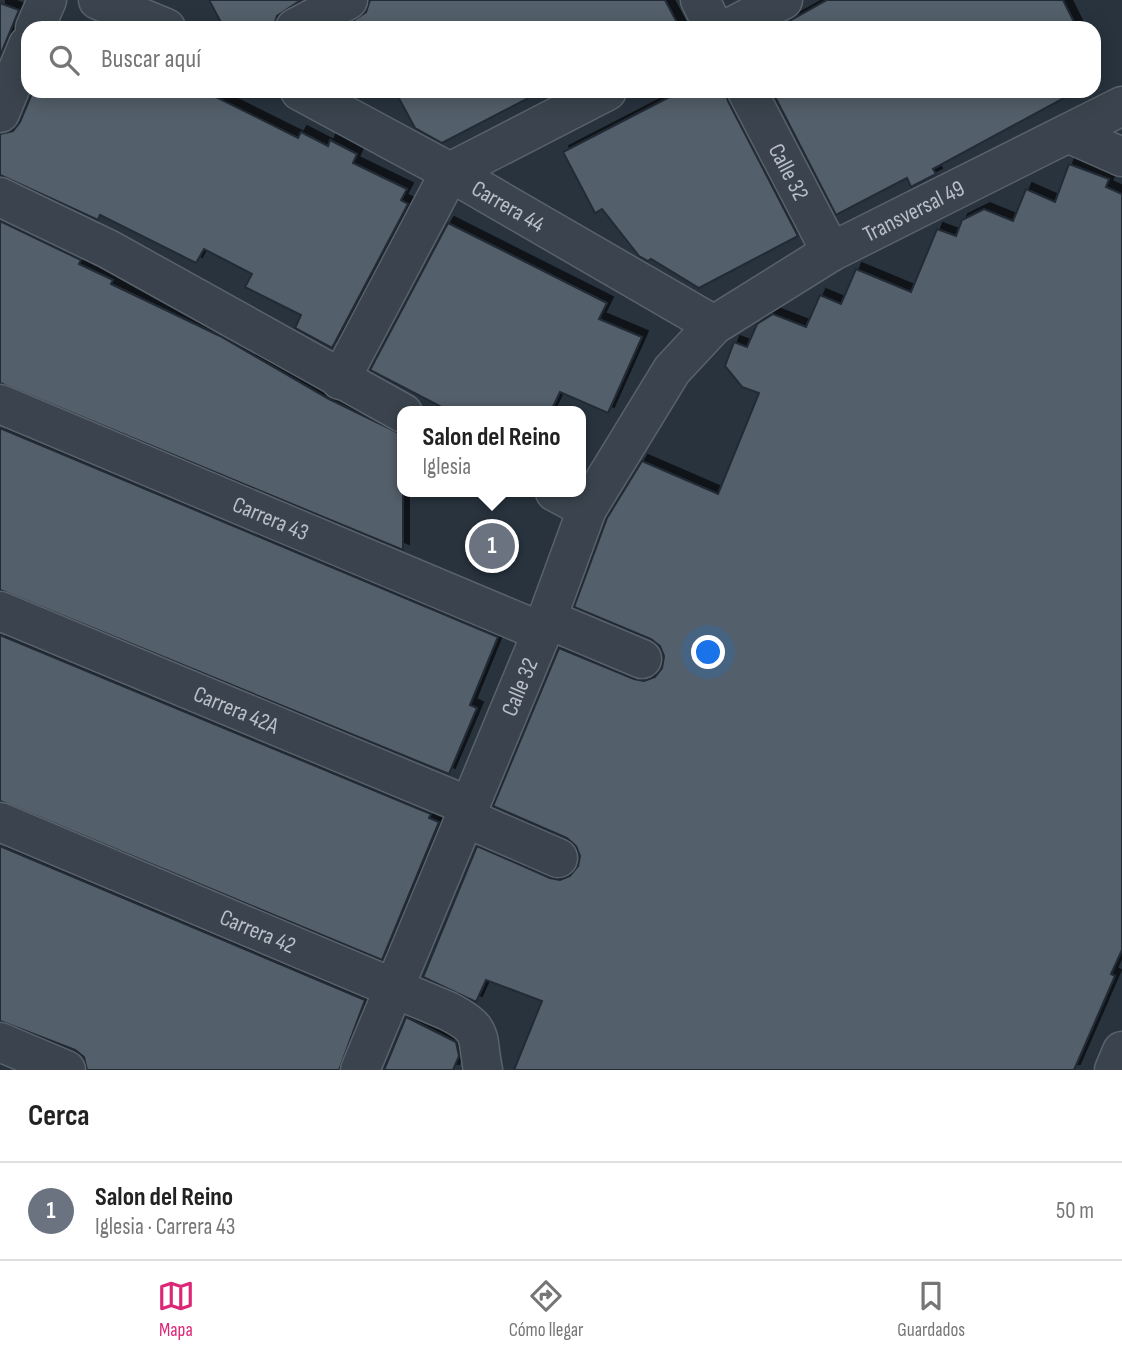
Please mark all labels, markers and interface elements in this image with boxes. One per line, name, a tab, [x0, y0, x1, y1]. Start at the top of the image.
search box	[21, 21, 1101, 98]
icon: search	[45, 41, 83, 79]
text: Buscar aquí	[101, 44, 201, 75]
street label: Calle 32	[762, 139, 815, 205]
street label: Transversal 49	[859, 174, 969, 249]
street label: Carrera 44	[466, 175, 550, 239]
popup	[397, 406, 586, 497]
text: Salon del Reino	[422, 422, 561, 453]
text: Iglesia	[422, 453, 471, 481]
street label: Carrera 43	[228, 491, 313, 547]
pin: 1	[469, 520, 515, 572]
your location	[691, 635, 725, 669]
street label: Calle 32	[496, 654, 545, 720]
street label: Carrera 42A	[189, 680, 283, 740]
street label: Carrera 42	[215, 903, 300, 960]
text: Cerca	[28, 1098, 90, 1134]
text: Salon del Reino	[95, 1182, 233, 1213]
text: 1	[46, 1197, 56, 1225]
text: 50 m	[1056, 1197, 1094, 1225]
text: Iglesia · Carrera 43	[95, 1213, 235, 1241]
tab: Mapa	[157, 1277, 195, 1342]
tab: Cómo llegar	[509, 1277, 584, 1342]
tab: Guardados	[897, 1277, 965, 1342]

